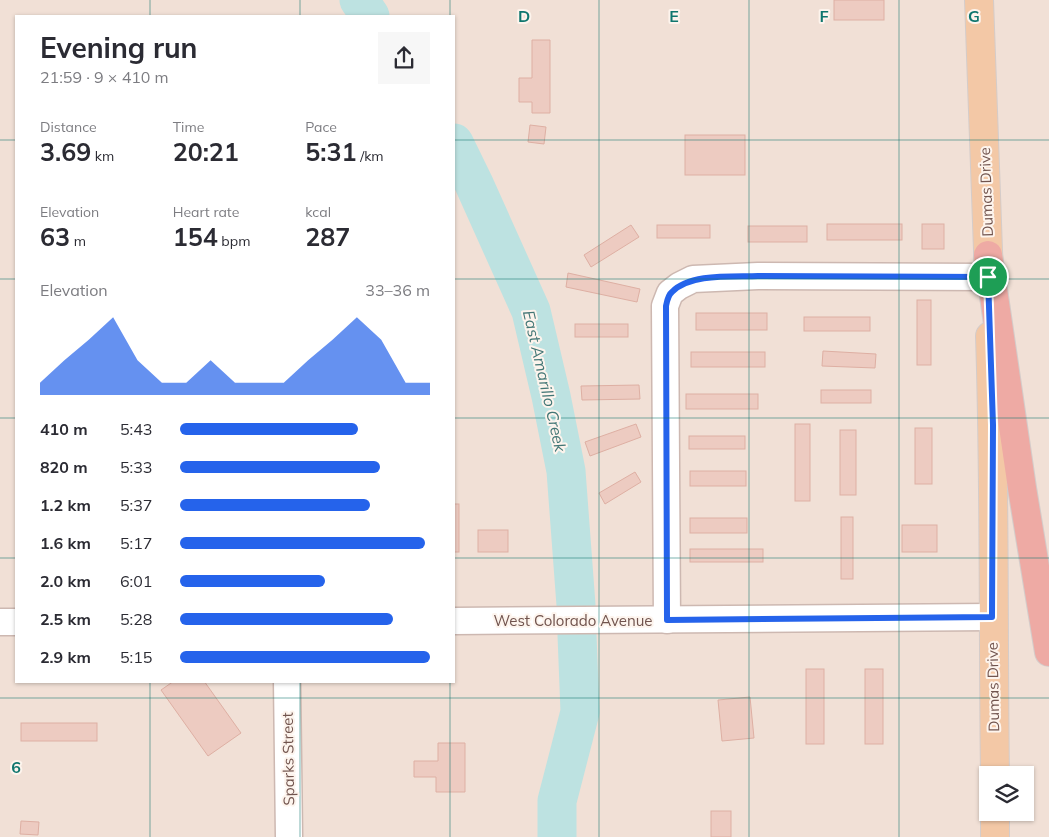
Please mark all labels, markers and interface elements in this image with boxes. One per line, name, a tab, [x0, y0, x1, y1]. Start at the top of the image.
text: D	[518, 6, 530, 26]
text: E	[669, 6, 679, 26]
text: F	[819, 6, 829, 26]
text: G	[968, 6, 980, 26]
text: Evening run	[40, 30, 197, 65]
button: share	[378, 32, 430, 84]
text: 21:59 · 9 × 410 m	[40, 67, 169, 87]
text: Distance	[40, 118, 97, 136]
text: Time	[173, 118, 204, 136]
text: Pace	[305, 118, 337, 136]
text: 3.69	[40, 136, 91, 167]
text: 20:21	[173, 136, 239, 167]
text: 5:31	[305, 136, 357, 167]
text: km	[91, 147, 114, 165]
text: /km	[357, 147, 384, 165]
street label: Dumas Drive	[975, 147, 997, 237]
text: Elevation	[40, 203, 99, 221]
text: Heart rate	[173, 203, 239, 221]
text: kcal	[305, 203, 331, 221]
text: 63	[40, 221, 70, 252]
text: 154	[173, 221, 218, 252]
text: 287	[305, 221, 350, 252]
text: m	[70, 232, 86, 250]
text: bpm	[218, 232, 250, 250]
pin	[967, 256, 1009, 298]
icon: arrive	[974, 263, 1002, 291]
text: Elevation	[40, 280, 108, 300]
text: 33–36 m	[365, 280, 430, 300]
water label: East Amarillo Creek	[519, 308, 571, 455]
text: 410 m	[40, 419, 88, 439]
text: 5:43	[120, 419, 152, 439]
text: 820 m	[40, 457, 88, 477]
text: 5:33	[120, 457, 152, 477]
text: 1.2 km	[40, 495, 91, 515]
text: 5:37	[120, 495, 152, 515]
text: 1.6 km	[40, 533, 91, 553]
text: 5:17	[120, 533, 152, 553]
text: 2.0 km	[40, 571, 91, 591]
text: 6:01	[120, 571, 152, 591]
text: 2.5 km	[40, 609, 91, 629]
text: 5:28	[120, 609, 152, 629]
street label: West Colorado Avenue	[493, 611, 653, 630]
street label: Dumas Drive	[983, 642, 1003, 732]
text: 2.9 km	[40, 647, 91, 667]
text: 5:15	[120, 647, 152, 667]
street label: Sparks Street	[278, 712, 298, 806]
text: 6	[11, 757, 21, 777]
map controls	[979, 766, 1034, 821]
button: layers	[979, 766, 1034, 821]

